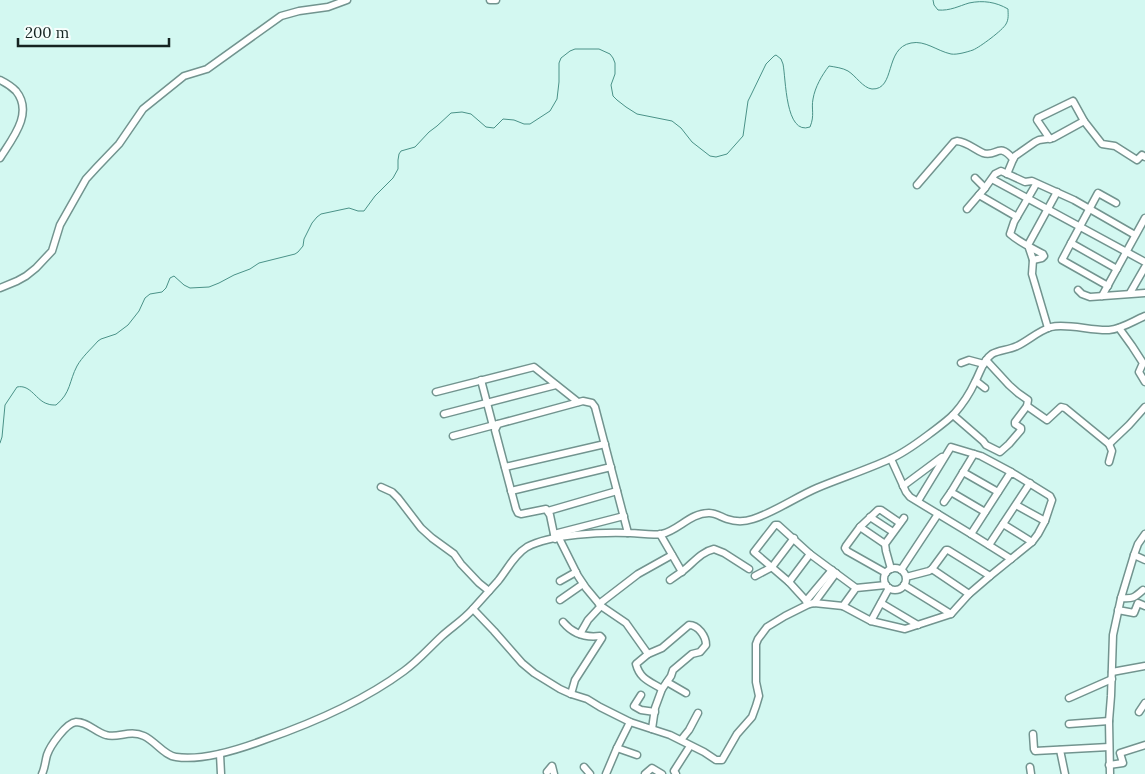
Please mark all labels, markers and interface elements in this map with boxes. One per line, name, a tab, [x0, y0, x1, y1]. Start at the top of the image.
scale bar	[18, 15, 169, 47]
text: 200 m	[25, 23, 69, 42]

